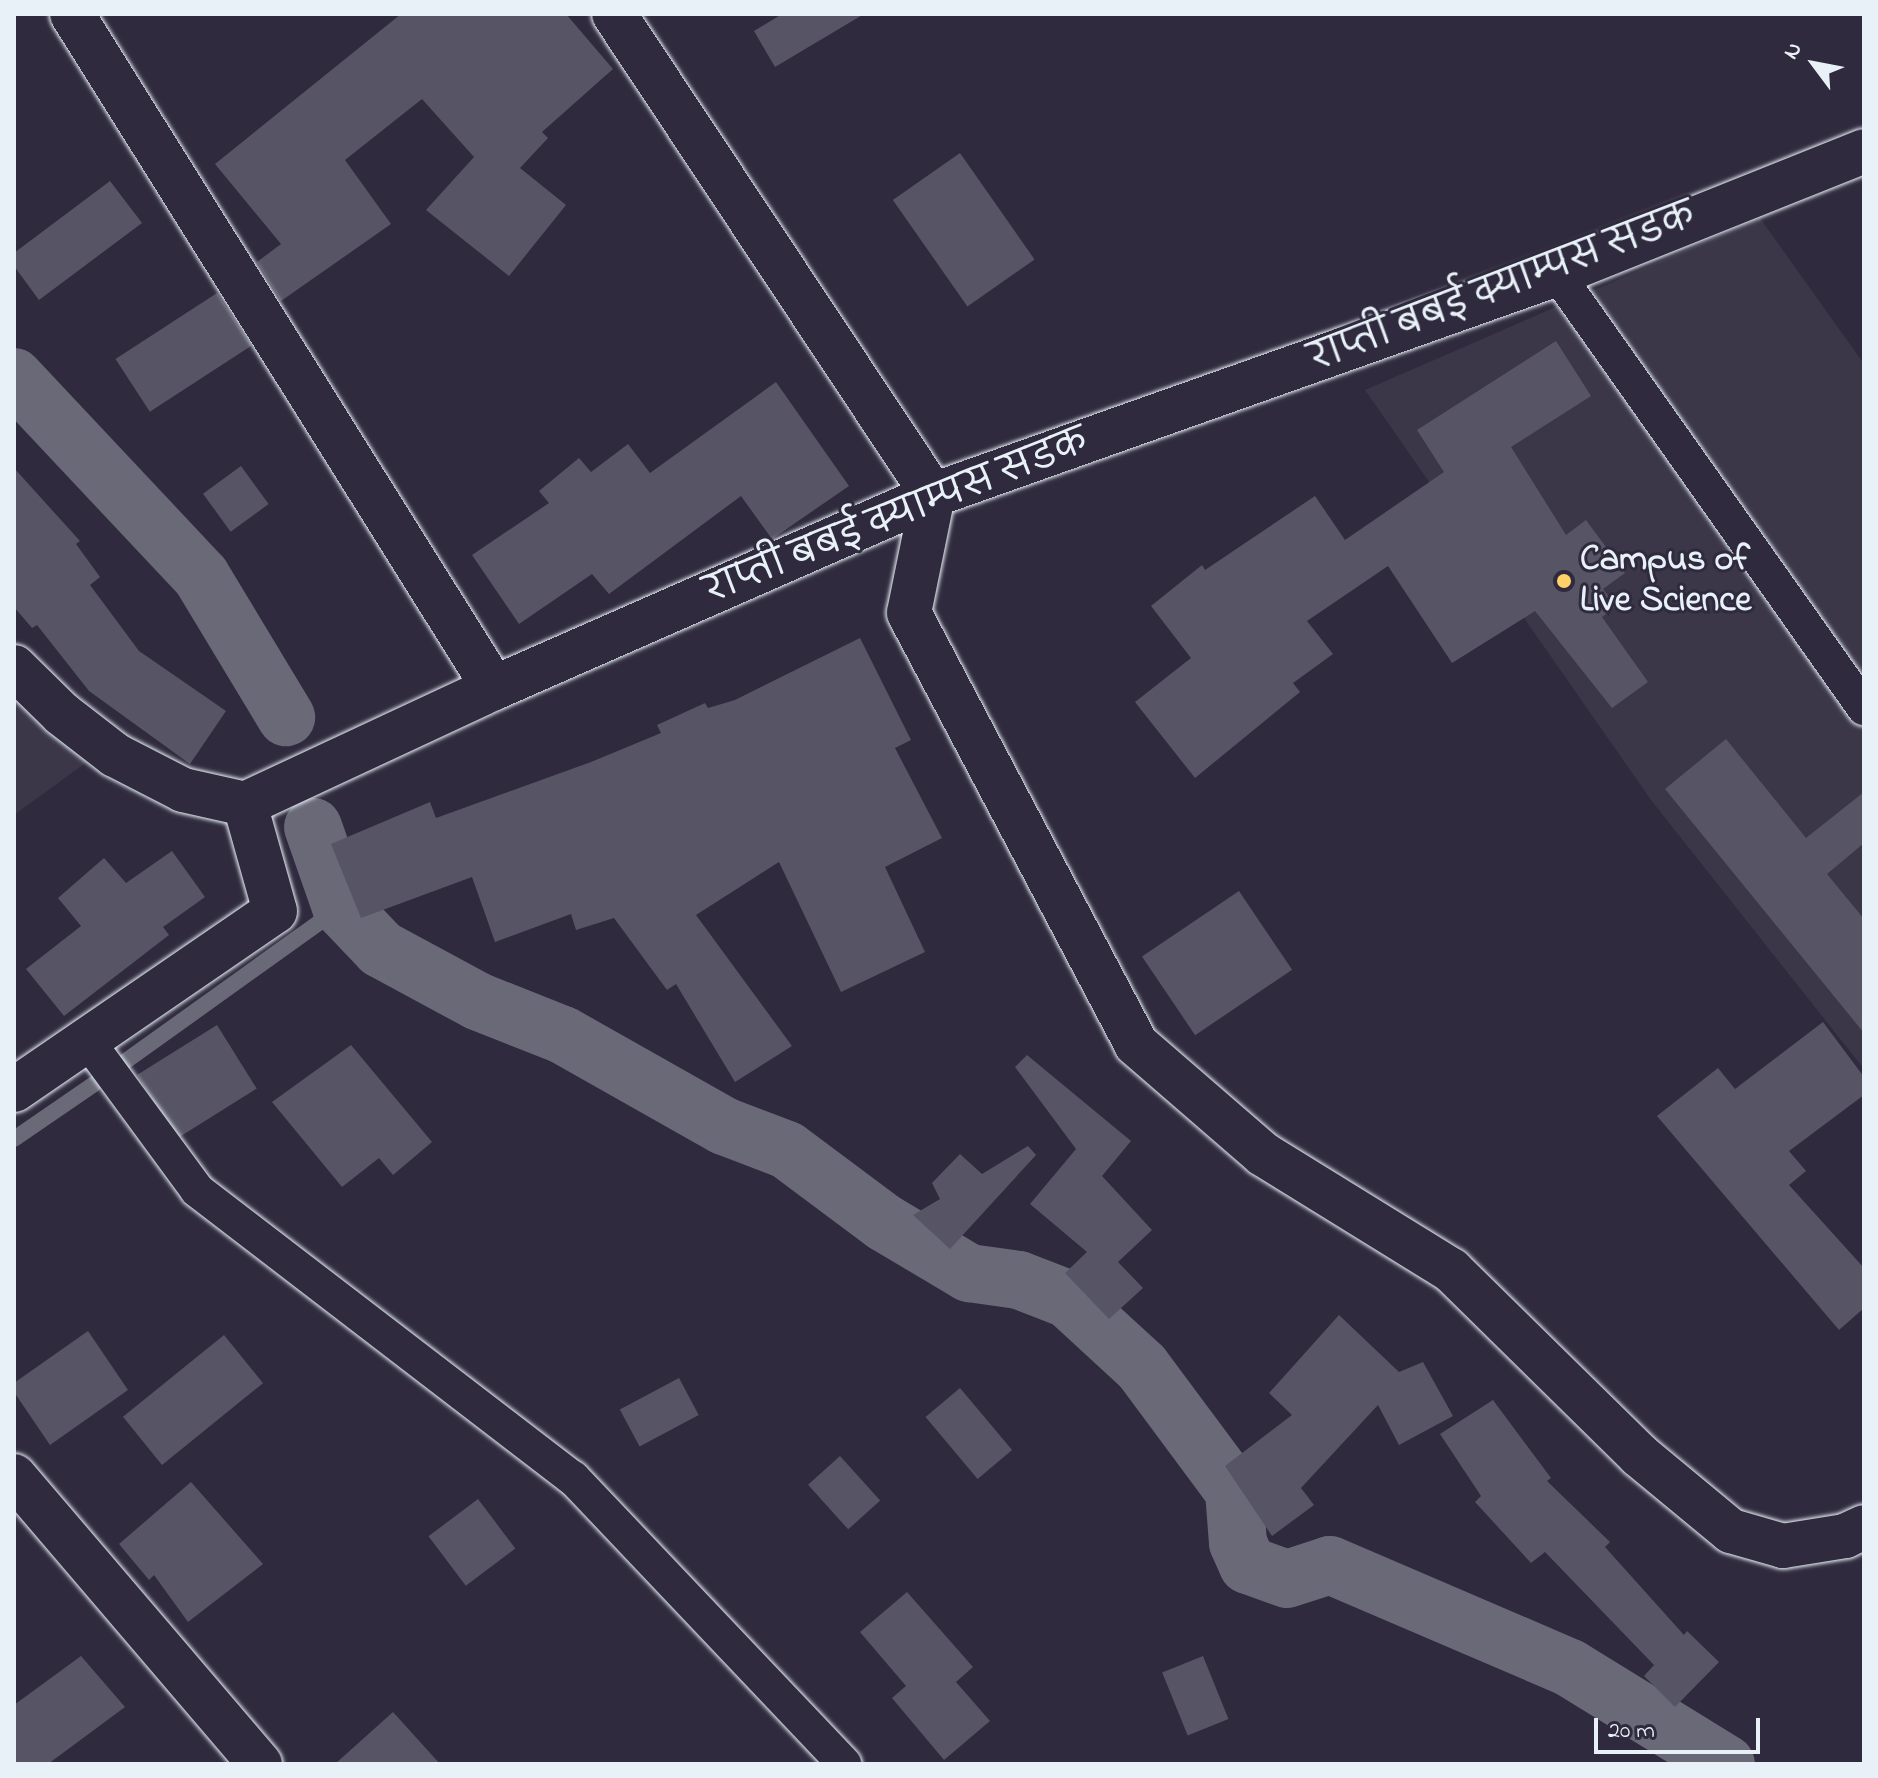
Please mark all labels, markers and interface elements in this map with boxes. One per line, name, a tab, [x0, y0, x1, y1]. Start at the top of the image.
north arrow	[1774, 24, 1854, 104]
text: N	[1776, 37, 1811, 66]
street label: राप्ती बबई क्याम्पस सडक	[1304, 195, 1702, 383]
street label: राप्ती बबई क्याम्पस सडक	[699, 421, 1095, 615]
place label: Campus of Live Science	[1580, 538, 1751, 623]
marker: Campus of Live Science	[1555, 572, 1573, 590]
scale bar	[1598, 1702, 1764, 1752]
text: 20 m	[1608, 1714, 1655, 1749]

